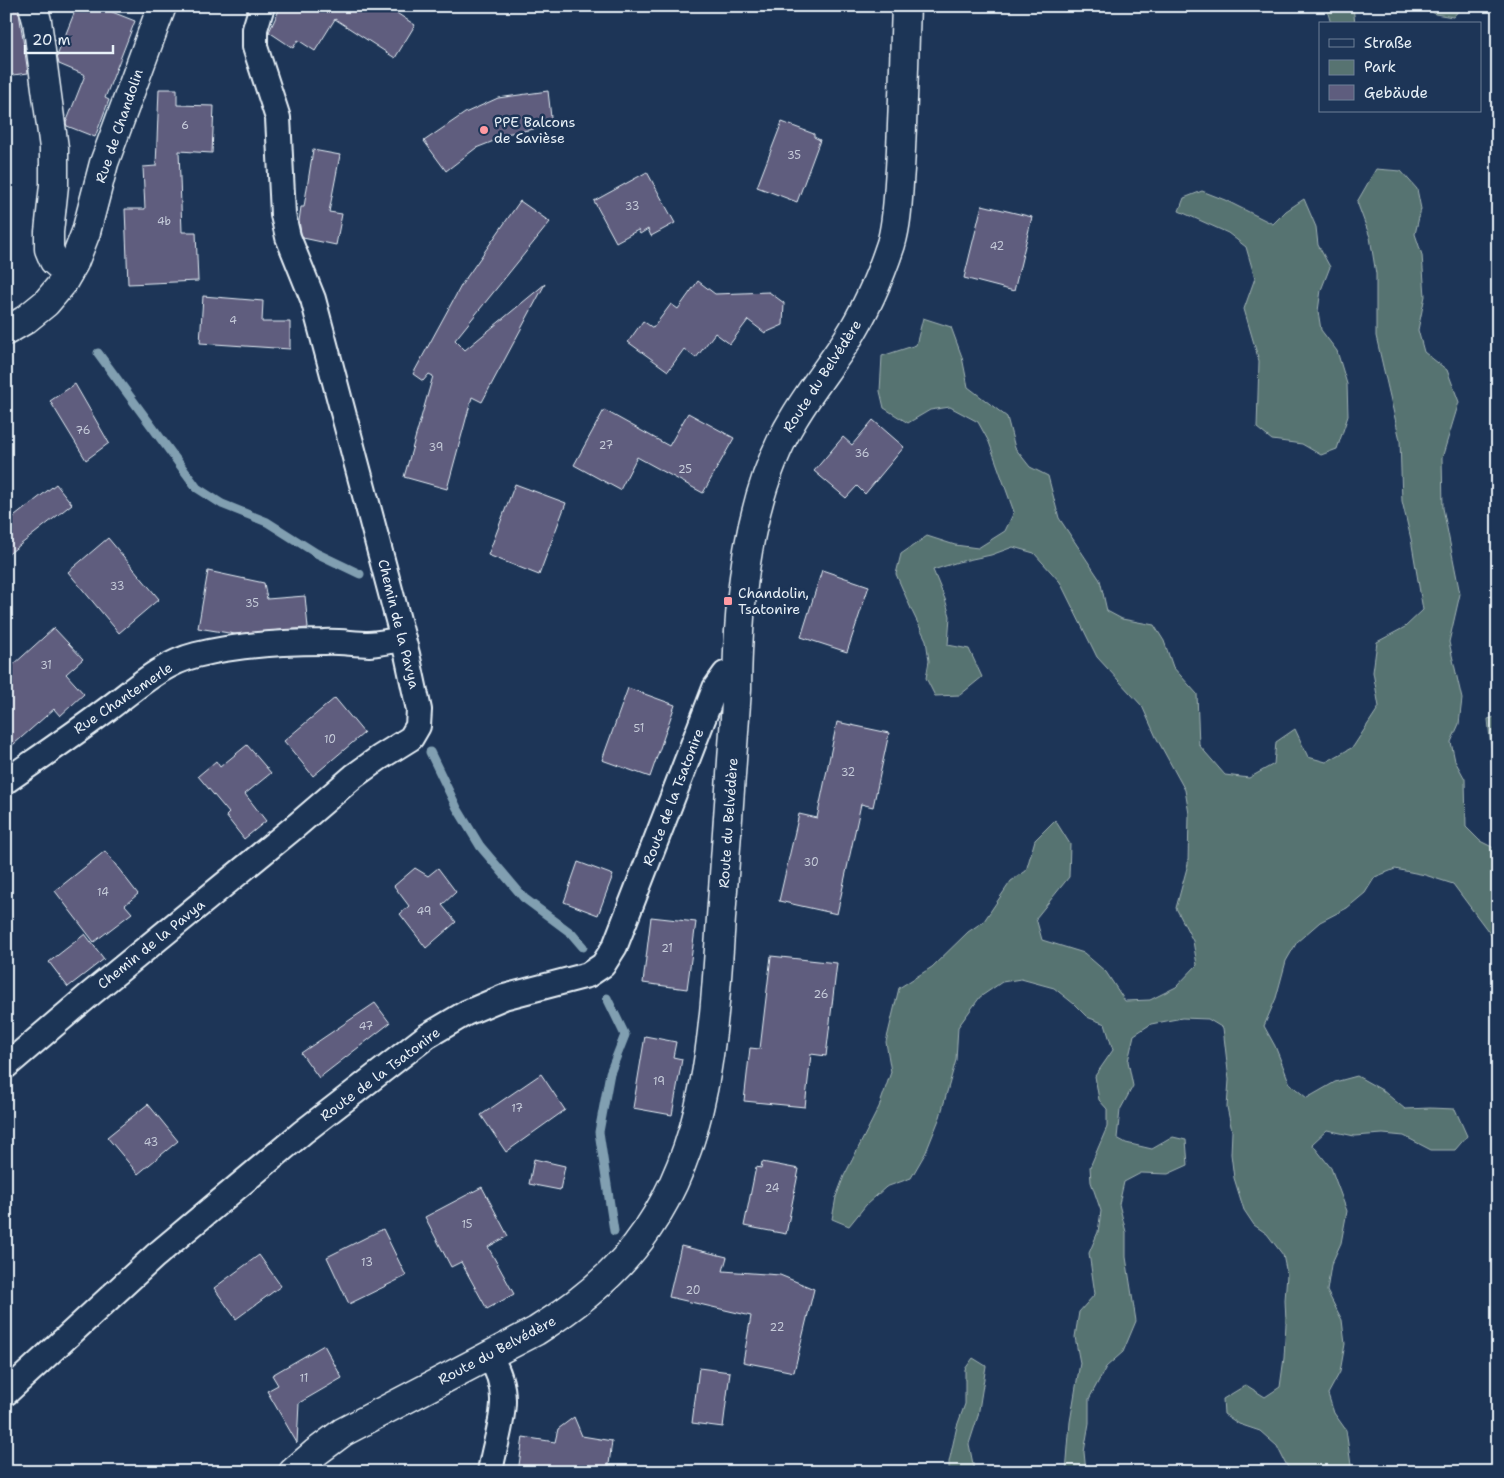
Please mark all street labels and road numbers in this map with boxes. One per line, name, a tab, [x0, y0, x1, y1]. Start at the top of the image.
street label: Rue de Chandolin	[91, 66, 147, 185]
street label: Route du Belvédère	[779, 316, 865, 436]
street label: Chemin de la Pavya	[374, 557, 424, 691]
street label: Rue Chantemerle	[70, 658, 176, 738]
street label: Route de la Tsatonire	[639, 726, 707, 868]
street label: Route du Belvédère	[714, 757, 742, 889]
street label: Chemin de la Pavya	[94, 895, 208, 993]
street label: Route de la Tsatonire	[316, 1023, 444, 1125]
street label: Route du Belvédère	[435, 1311, 559, 1389]

